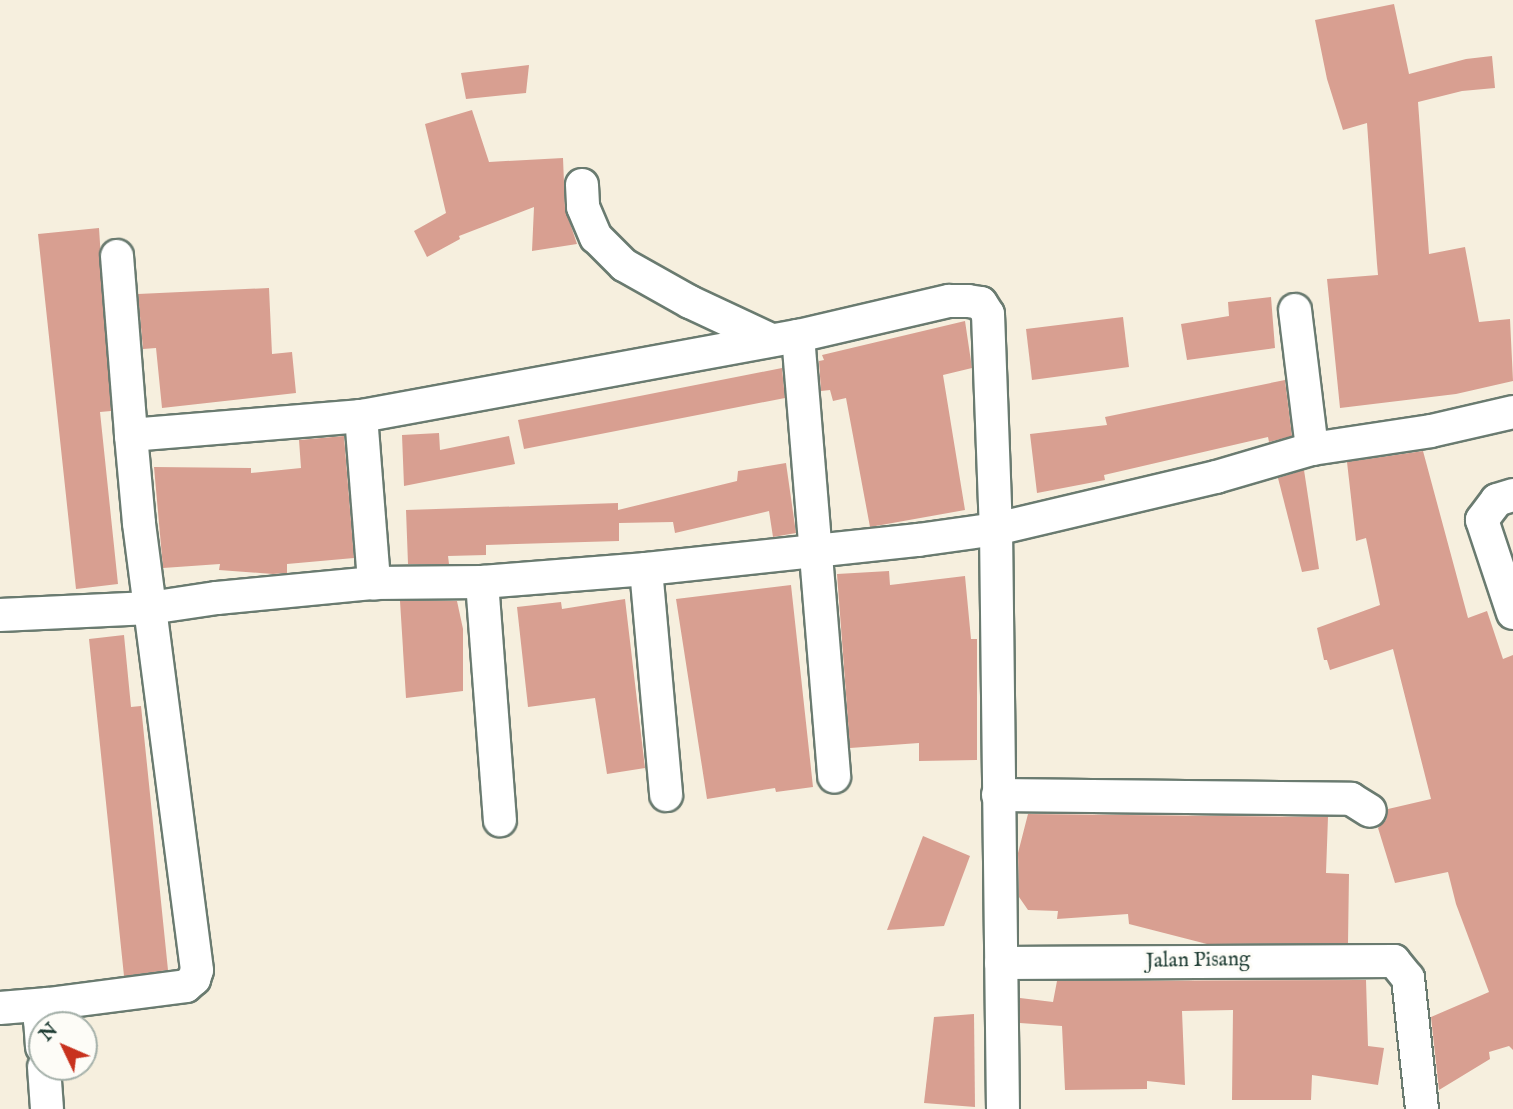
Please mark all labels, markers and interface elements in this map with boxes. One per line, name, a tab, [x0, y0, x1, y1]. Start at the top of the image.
street label: Jalan Pisang	[1146, 947, 1250, 975]
north arrow	[28, 1011, 98, 1081]
text: N	[35, 1019, 64, 1047]

